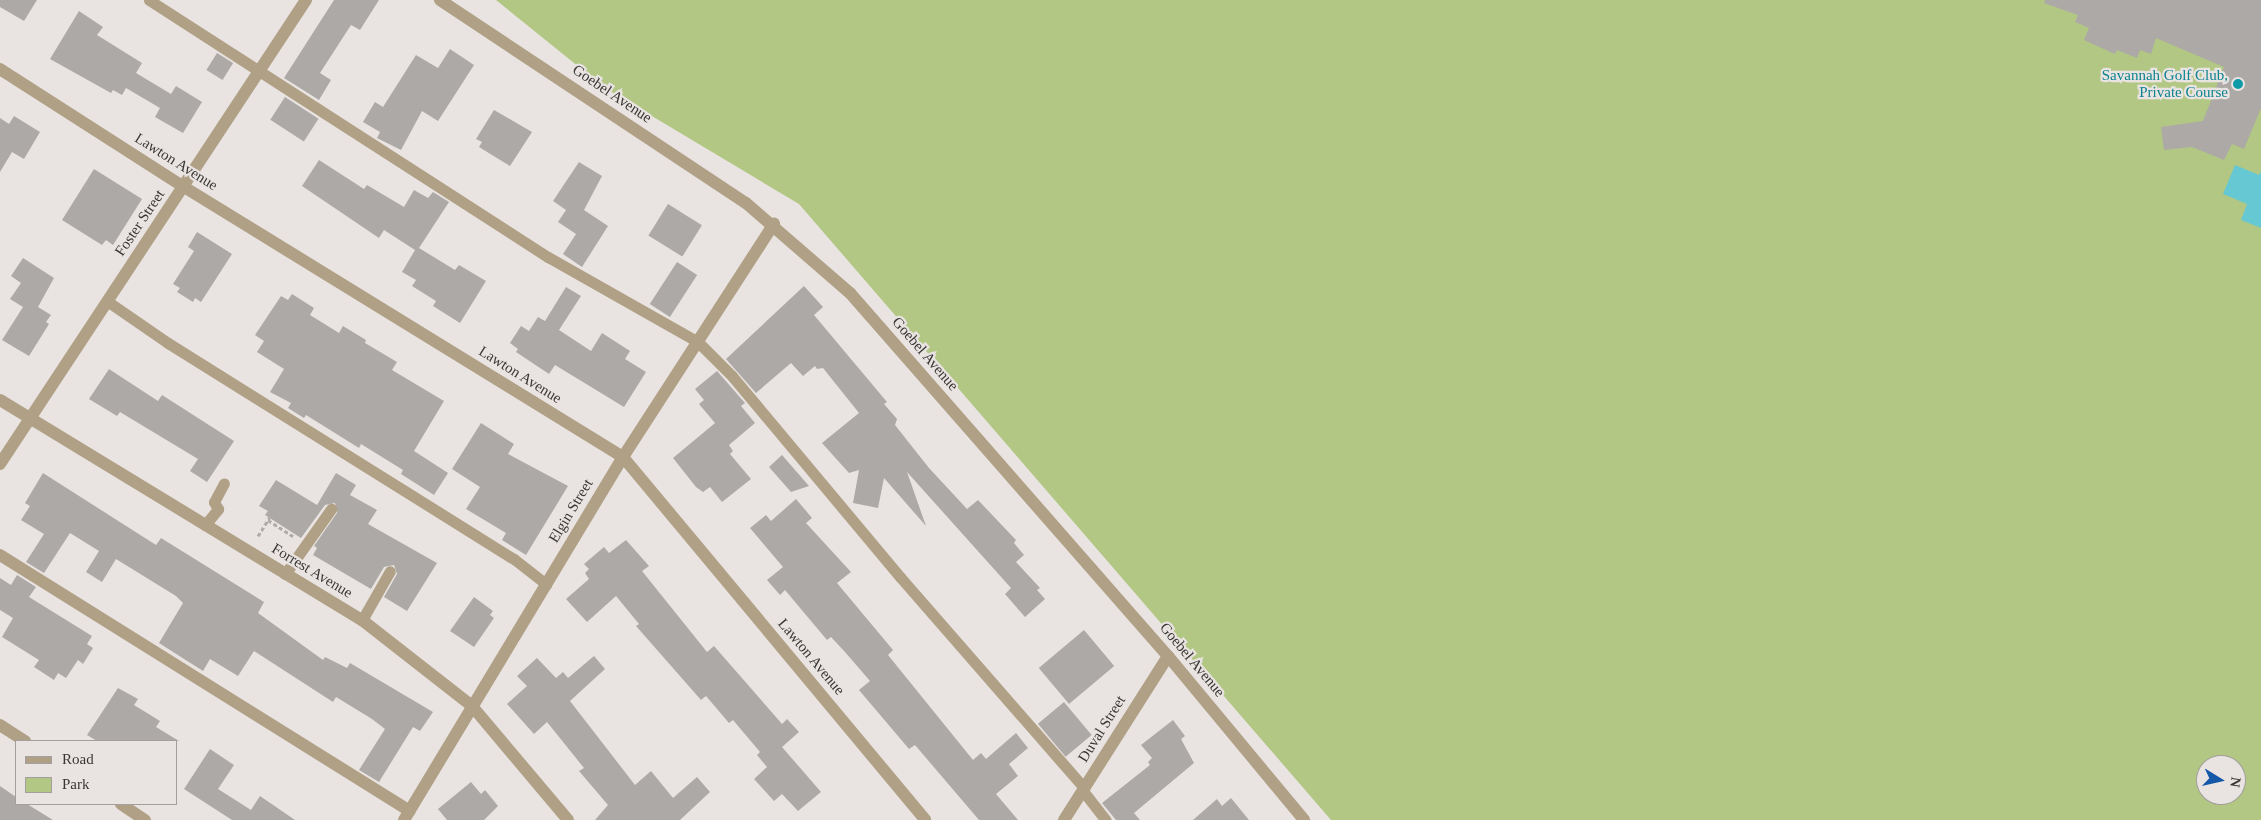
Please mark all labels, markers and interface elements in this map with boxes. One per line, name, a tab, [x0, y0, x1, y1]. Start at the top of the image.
street label: Goebel Avenue	[569, 61, 655, 127]
place label: Savannah Golf Club, Private Course	[2102, 66, 2228, 101]
marker: Savannah Golf Club, Private Course	[2232, 78, 2244, 90]
street label: Lawton Avenue	[131, 129, 221, 195]
street label: Foster Street	[111, 186, 169, 260]
street label: Goebel Avenue	[888, 313, 962, 395]
street label: Lawton Avenue	[475, 342, 565, 408]
street label: Elgin Street	[545, 476, 597, 546]
street label: Forrest Avenue	[268, 540, 356, 602]
street label: Lawton Avenue	[774, 615, 848, 699]
street label: Goebel Avenue	[1155, 619, 1229, 701]
street label: Duval Street	[1074, 692, 1130, 766]
legend	[15, 740, 178, 805]
text: Road	[62, 751, 94, 767]
north arrow	[2196, 755, 2246, 805]
text: Park	[62, 776, 90, 792]
text: N	[2227, 776, 2244, 788]

